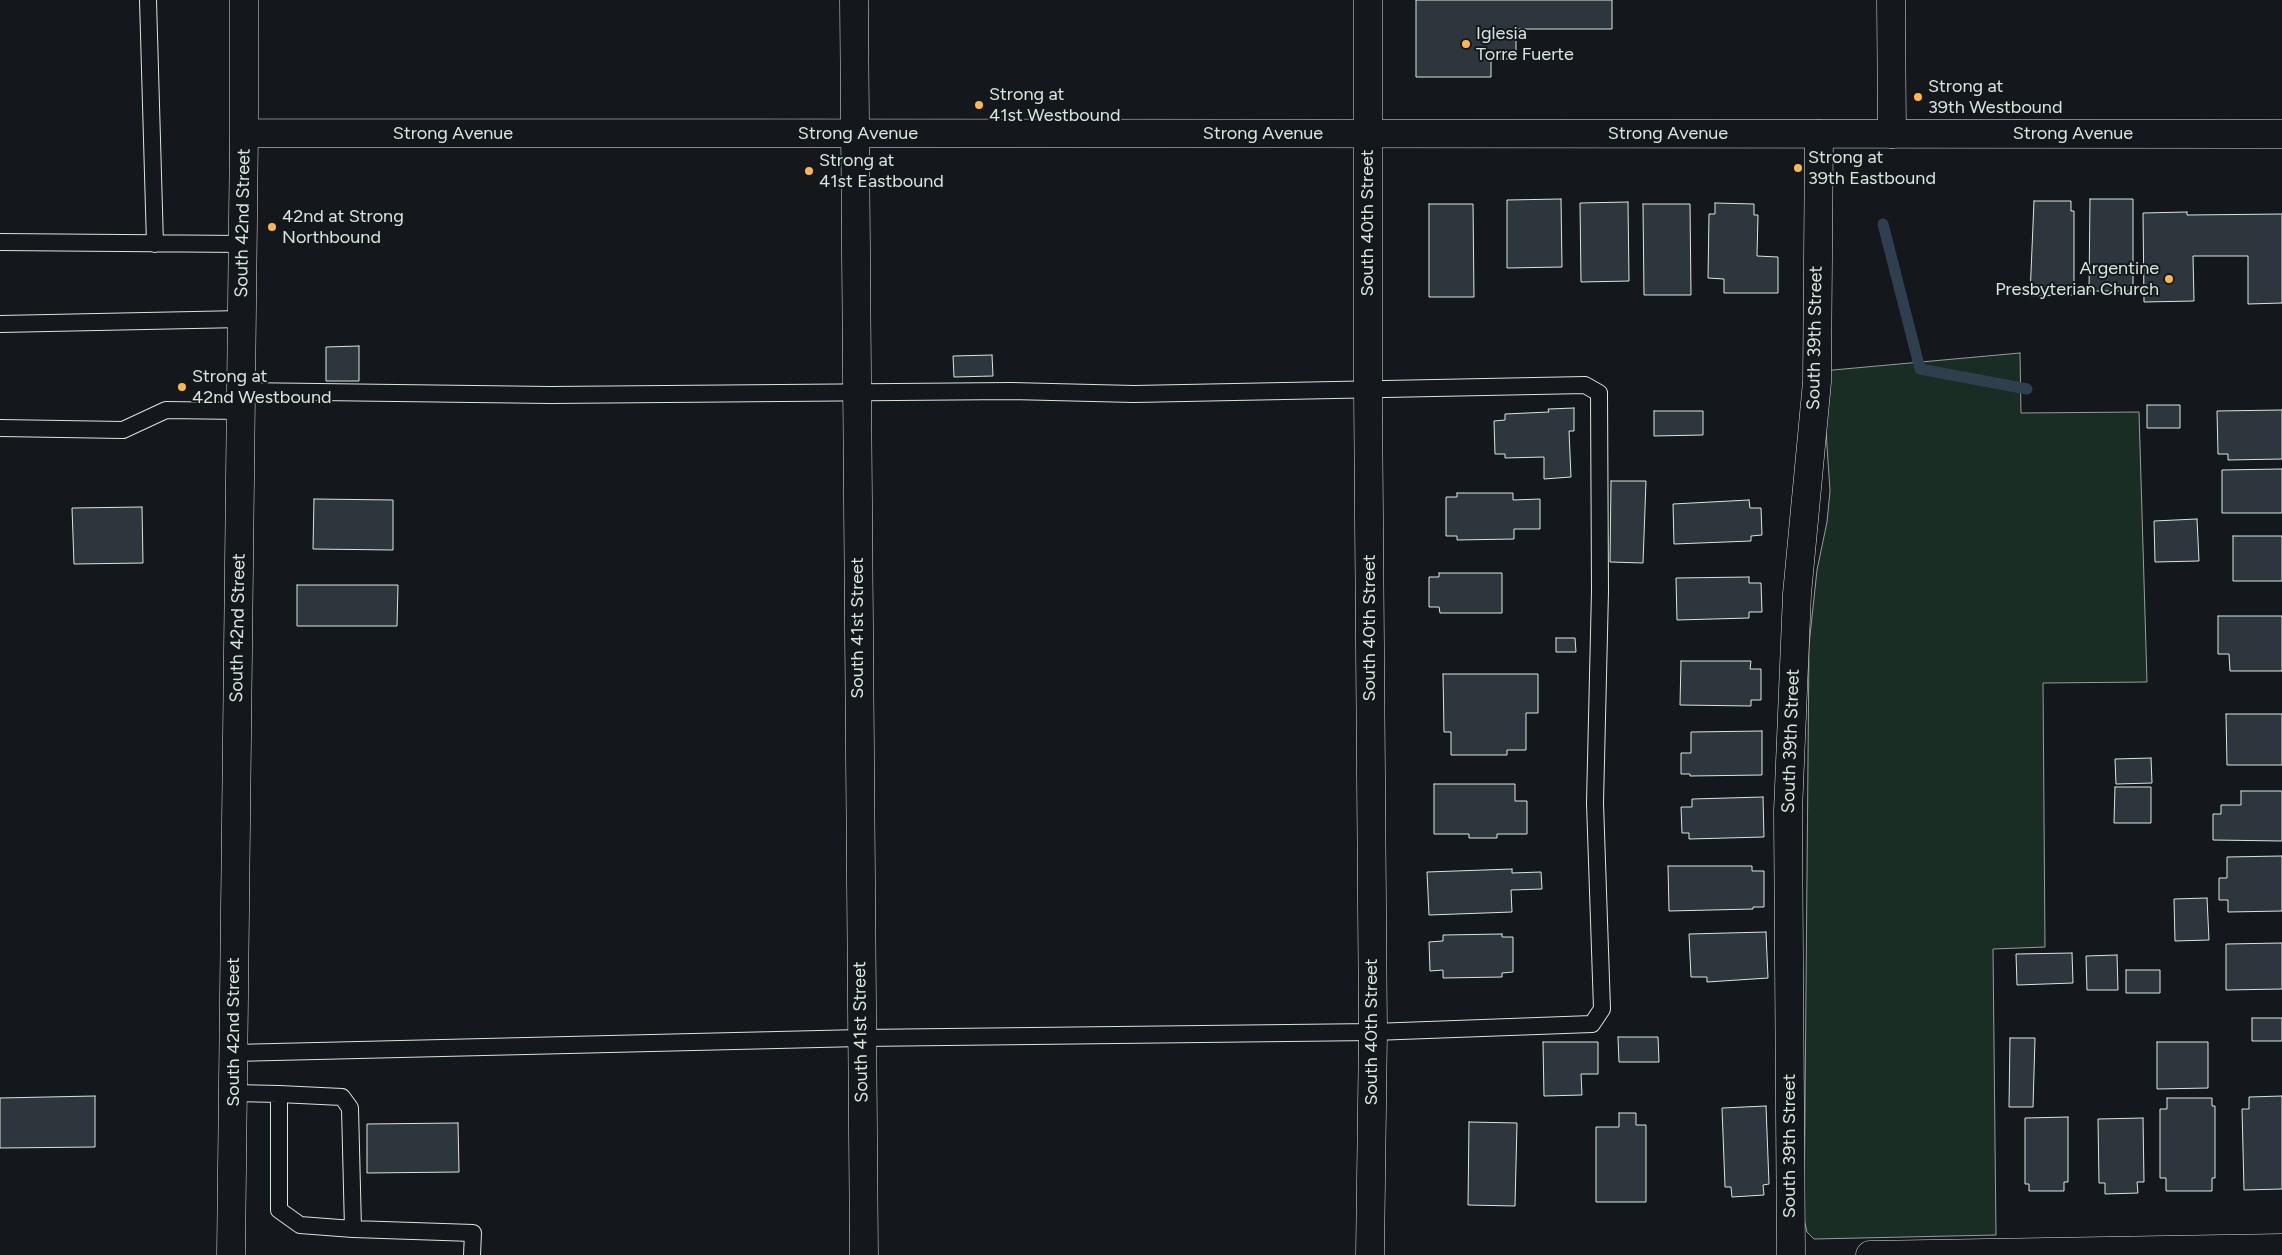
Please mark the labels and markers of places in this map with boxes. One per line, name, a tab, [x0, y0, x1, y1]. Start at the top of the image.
place label: Iglesia Torre Fuerte	[1476, 23, 1574, 66]
marker: Iglesia Torre Fuerte	[1460, 38, 1472, 50]
place label: Strong at 39th Westbound	[1928, 76, 2062, 118]
place label: Strong at 41st Westbound	[989, 84, 1120, 126]
marker: Strong at 39th Westbound	[1912, 91, 1924, 103]
marker: Strong at 41st Westbound	[973, 99, 985, 111]
place label: Strong at 39th Eastbound	[1808, 147, 1936, 190]
place label: Strong at 41st Eastbound	[819, 150, 944, 192]
marker: Strong at 39th Eastbound	[1792, 162, 1804, 174]
marker: Strong at 41st Eastbound	[803, 165, 815, 177]
place label: 42nd at Strong Northbound	[282, 206, 404, 248]
marker: 42nd at Strong Northbound	[266, 221, 278, 233]
place label: Argentine Presbyterian Church	[1995, 258, 2159, 300]
marker: Argentine Presbyterian Church	[2163, 273, 2175, 285]
place label: Strong at 42nd Westbound	[192, 366, 331, 408]
marker: Strong at 42nd Westbound	[176, 381, 188, 393]

